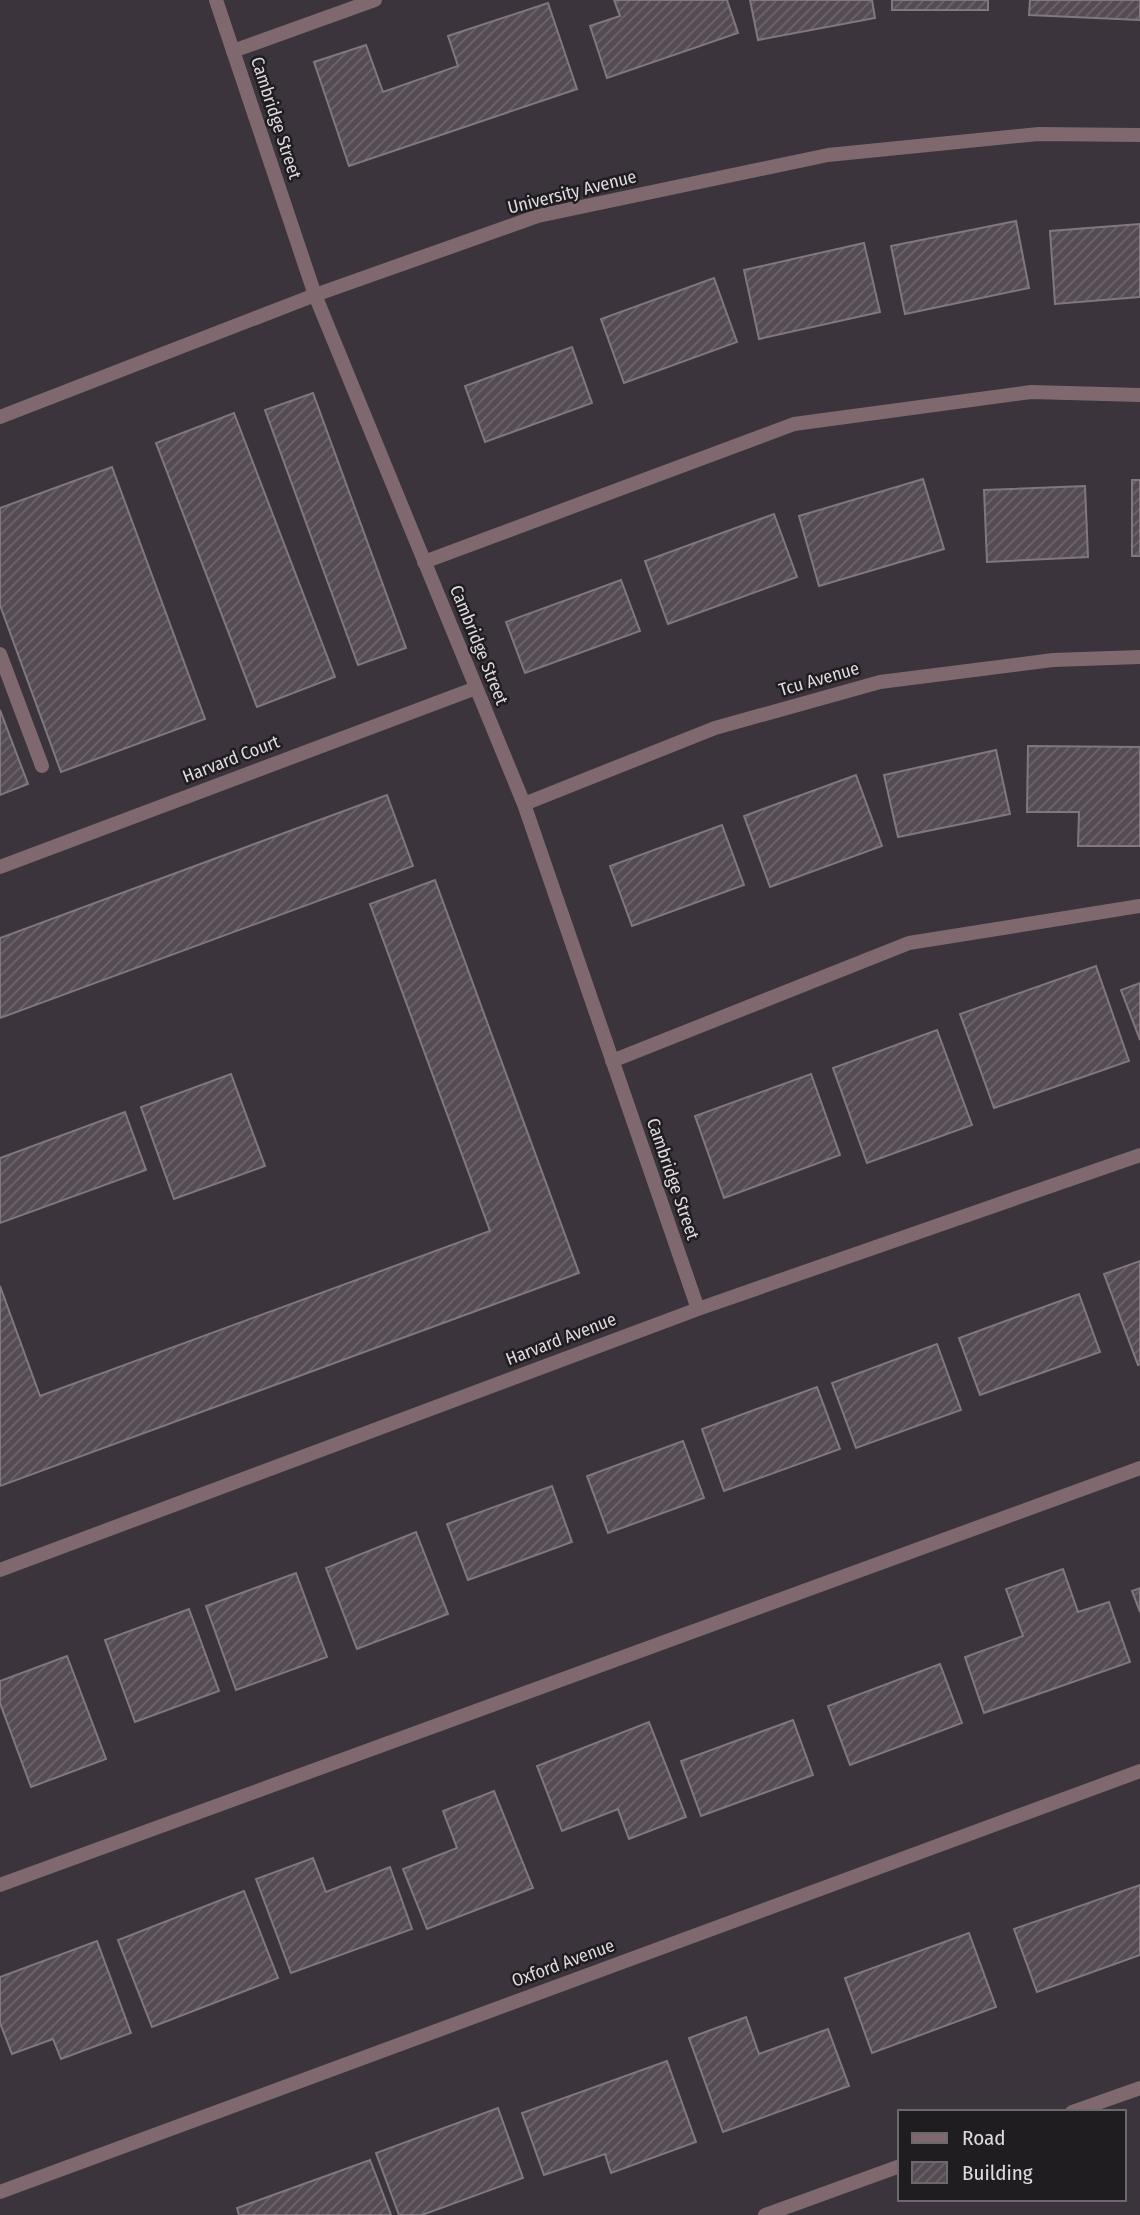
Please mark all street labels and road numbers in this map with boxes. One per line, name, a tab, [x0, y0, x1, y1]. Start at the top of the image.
street label: Cambridge Street	[246, 54, 306, 182]
street label: University Avenue	[505, 165, 639, 219]
street label: Cambridge Street	[445, 582, 513, 708]
street label: Tcu Avenue	[776, 657, 862, 701]
street label: Harvard Court	[179, 730, 283, 788]
street label: Cambridge Street	[642, 1115, 704, 1243]
street label: Harvard Avenue	[503, 1308, 619, 1370]
street label: Oxford Avenue	[509, 1934, 617, 1992]

